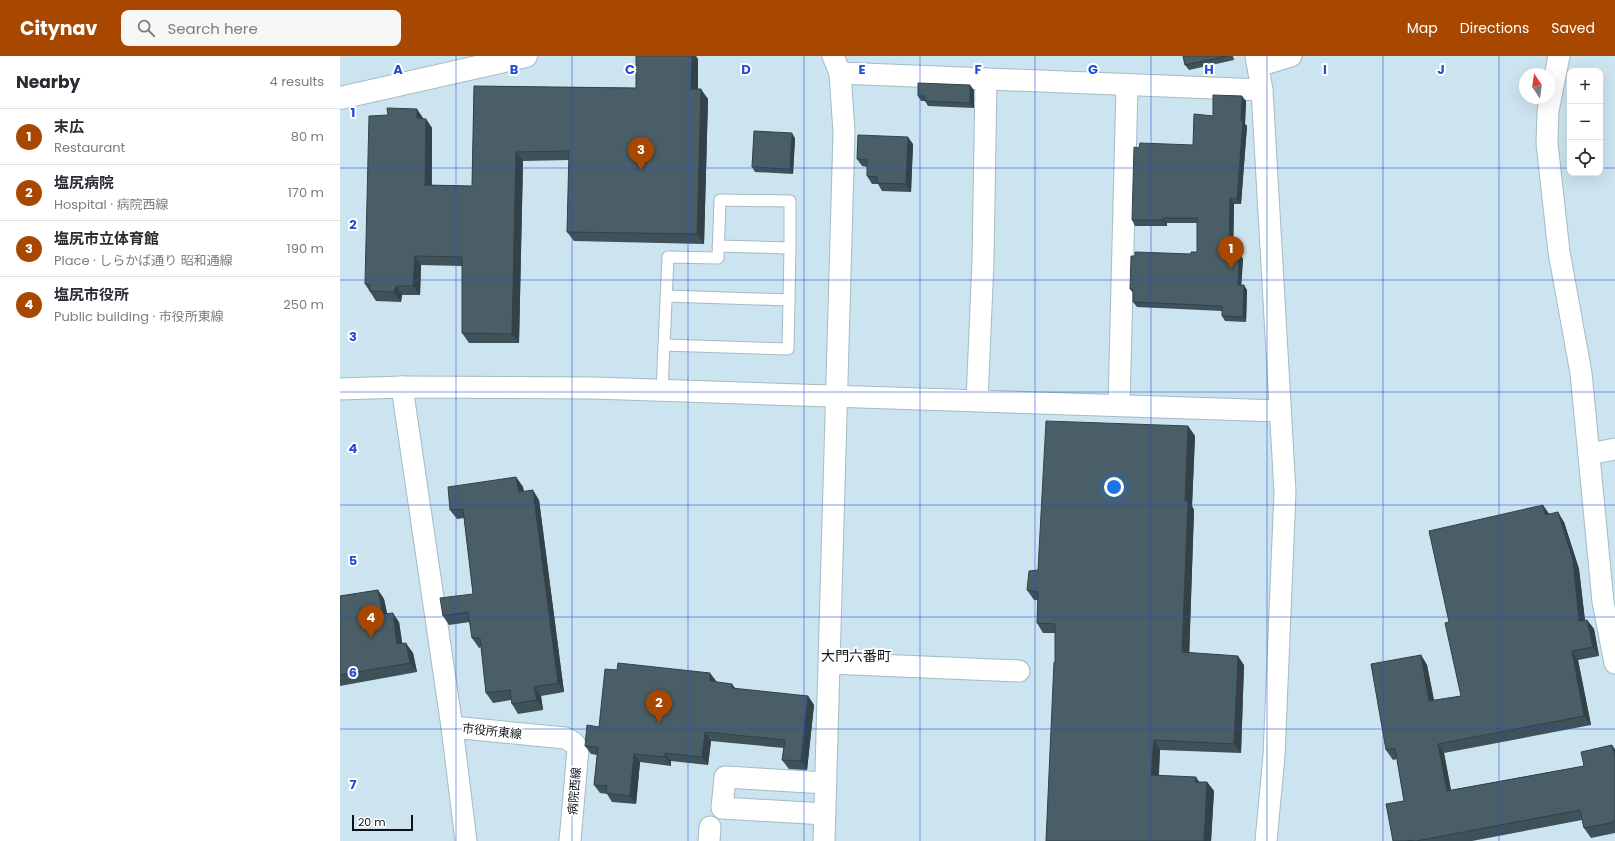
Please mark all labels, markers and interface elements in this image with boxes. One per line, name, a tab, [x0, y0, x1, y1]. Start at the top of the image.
search box	[121, 10, 401, 46]
text: Citynav	[20, 15, 97, 42]
icon: search	[135, 17, 157, 39]
text: Search here	[167, 18, 258, 39]
text: Map	[1407, 18, 1438, 38]
text: Directions	[1460, 18, 1529, 38]
text: Saved	[1551, 18, 1595, 38]
text: A	[393, 60, 403, 79]
text: B	[510, 60, 519, 79]
text: C	[625, 60, 635, 79]
text: D	[741, 60, 751, 79]
text: E	[858, 60, 866, 79]
text: F	[974, 60, 982, 79]
text: G	[1088, 60, 1098, 79]
text: H	[1204, 60, 1214, 79]
text: I	[1323, 60, 1327, 79]
text: J	[1437, 60, 1445, 79]
north arrow	[1519, 68, 1555, 104]
map controls	[1567, 68, 1603, 176]
button: +	[1567, 68, 1603, 104]
text: Nearby	[16, 70, 80, 94]
text: 4 results	[270, 72, 324, 91]
text: 1	[351, 103, 355, 122]
button: −	[1567, 104, 1603, 140]
text: 末広	[54, 116, 84, 137]
text: 1	[27, 127, 31, 146]
text: 80 m	[291, 127, 324, 146]
pin: 3	[628, 137, 654, 170]
text: Restaurant	[54, 138, 125, 157]
button: locate	[1567, 140, 1603, 176]
text: 塩尻病院	[54, 172, 114, 193]
text: 2	[25, 183, 33, 202]
text: 170 m	[288, 183, 324, 202]
text: Hospital · 病院西線	[54, 195, 169, 214]
text: 2	[349, 215, 357, 234]
text: 塩尻市立体育館	[54, 228, 159, 249]
pin: 1	[1218, 236, 1244, 269]
text: 3	[25, 239, 33, 258]
text: 190 m	[287, 239, 324, 258]
text: Place · しらかば通り 昭和通線	[54, 251, 233, 270]
text: 塩尻市役所	[54, 284, 129, 305]
text: 4	[25, 295, 33, 314]
text: 250 m	[283, 295, 324, 314]
text: Public building · 市役所東線	[54, 307, 224, 326]
text: 3	[349, 327, 357, 346]
text: 4	[349, 439, 358, 458]
your location	[1104, 477, 1124, 497]
text: 5	[349, 551, 357, 570]
pin: 4	[358, 605, 384, 638]
district label: 大門六番町	[821, 646, 891, 666]
text: 6	[349, 663, 357, 682]
pin: 2	[646, 690, 672, 723]
street label: 市役所東線	[461, 719, 523, 743]
street label: 病院西線	[563, 766, 585, 816]
text: 7	[350, 775, 357, 794]
scale bar	[352, 813, 413, 832]
text: 20 m	[358, 814, 386, 830]

